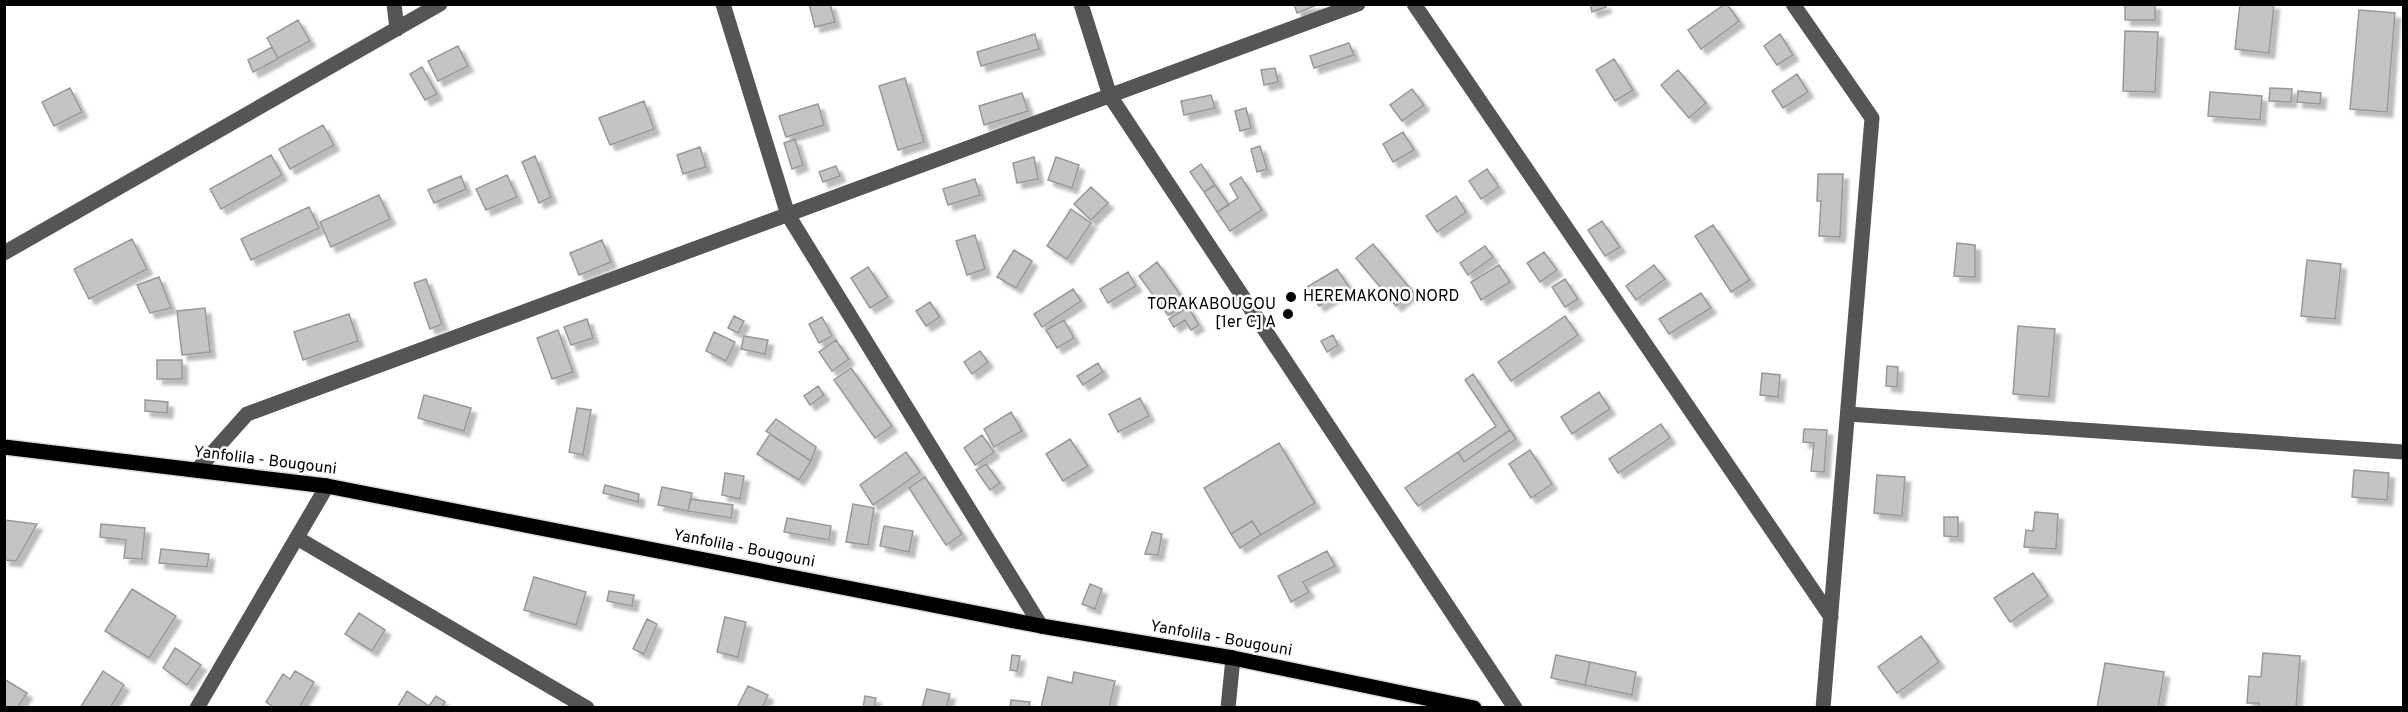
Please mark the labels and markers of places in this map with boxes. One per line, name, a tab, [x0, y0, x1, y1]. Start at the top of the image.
place label: HEREMAKONO NORD	[1303, 287, 1459, 307]
marker: HEREMAKONO NORD	[1284, 290, 1298, 304]
place label: TORAKABOUGOU [1er C] A	[1147, 295, 1276, 333]
marker: TORAKABOUGOU [1er C] A	[1281, 307, 1295, 321]

